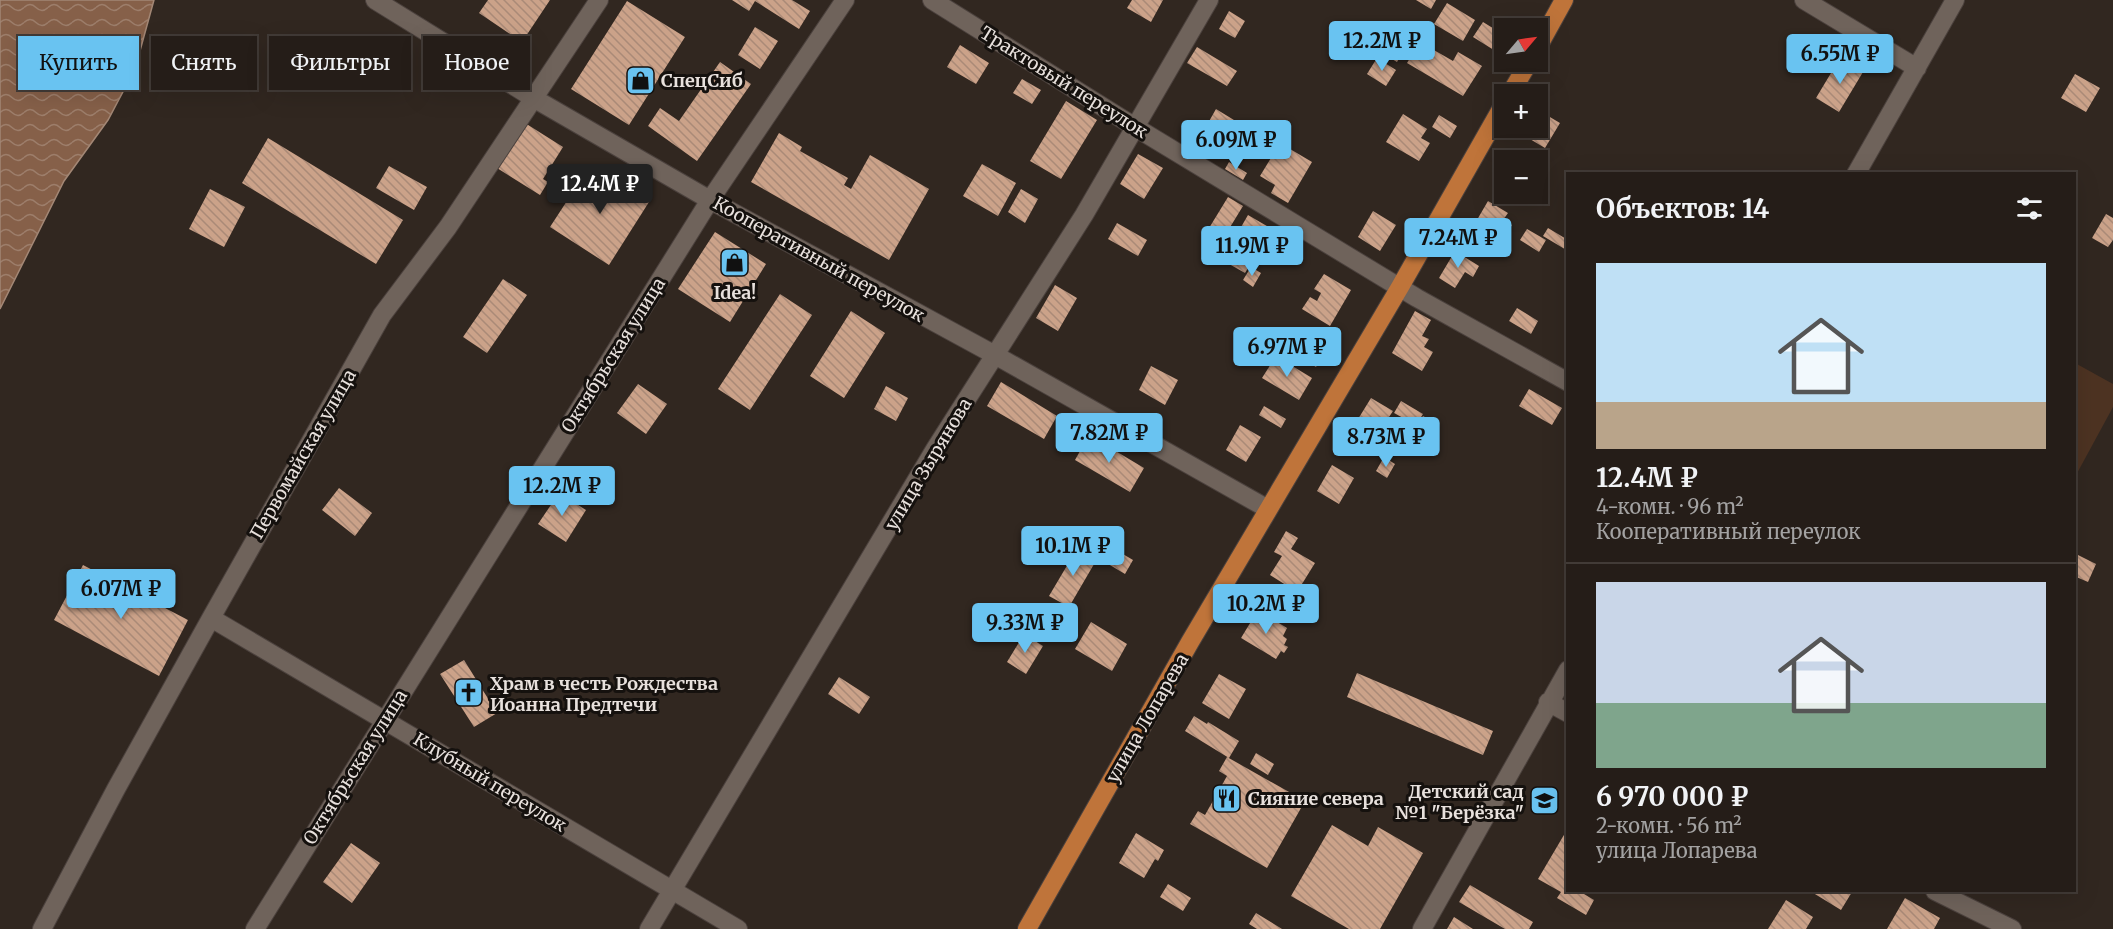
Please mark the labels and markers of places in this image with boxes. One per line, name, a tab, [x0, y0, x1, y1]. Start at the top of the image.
pin: 12.2M ₽	[1327, 21, 1437, 72]
pin: 6.55M ₽	[1785, 34, 1895, 85]
shop icon: СпецСиб	[624, 64, 656, 96]
place label: СпецСиб	[661, 69, 743, 92]
pin: 6.09M ₽	[1181, 120, 1291, 171]
pin: 12.4M ₽	[545, 164, 655, 215]
pin: 7.24M ₽	[1403, 218, 1513, 269]
pin: 11.9M ₽	[1197, 226, 1307, 277]
shop icon: Idea!	[719, 247, 751, 279]
place label: Idea!	[714, 281, 756, 304]
pin: 6.97M ₽	[1232, 327, 1342, 378]
pin: 7.82M ₽	[1054, 413, 1164, 464]
pin: 8.73M ₽	[1331, 417, 1441, 468]
pin: 12.2M ₽	[507, 466, 617, 517]
pin: 10.1M ₽	[1018, 526, 1128, 577]
pin: 6.07M ₽	[66, 569, 176, 620]
pin: 10.2M ₽	[1211, 584, 1321, 635]
pin: 9.33M ₽	[970, 603, 1080, 654]
place label: Храм в честь Рождества Иоанна Предтечи	[490, 672, 718, 716]
church icon: Храм в честь Рождества Иоанна Предтечи	[453, 677, 485, 709]
place label: Детский сад №1 "Берёзка"	[1395, 780, 1524, 824]
restaurant icon: Сияние севера	[1211, 782, 1243, 814]
school or university icon: Детский сад №1 "Берёзка"	[1529, 785, 1561, 817]
place label: Сияние севера	[1248, 787, 1384, 810]

